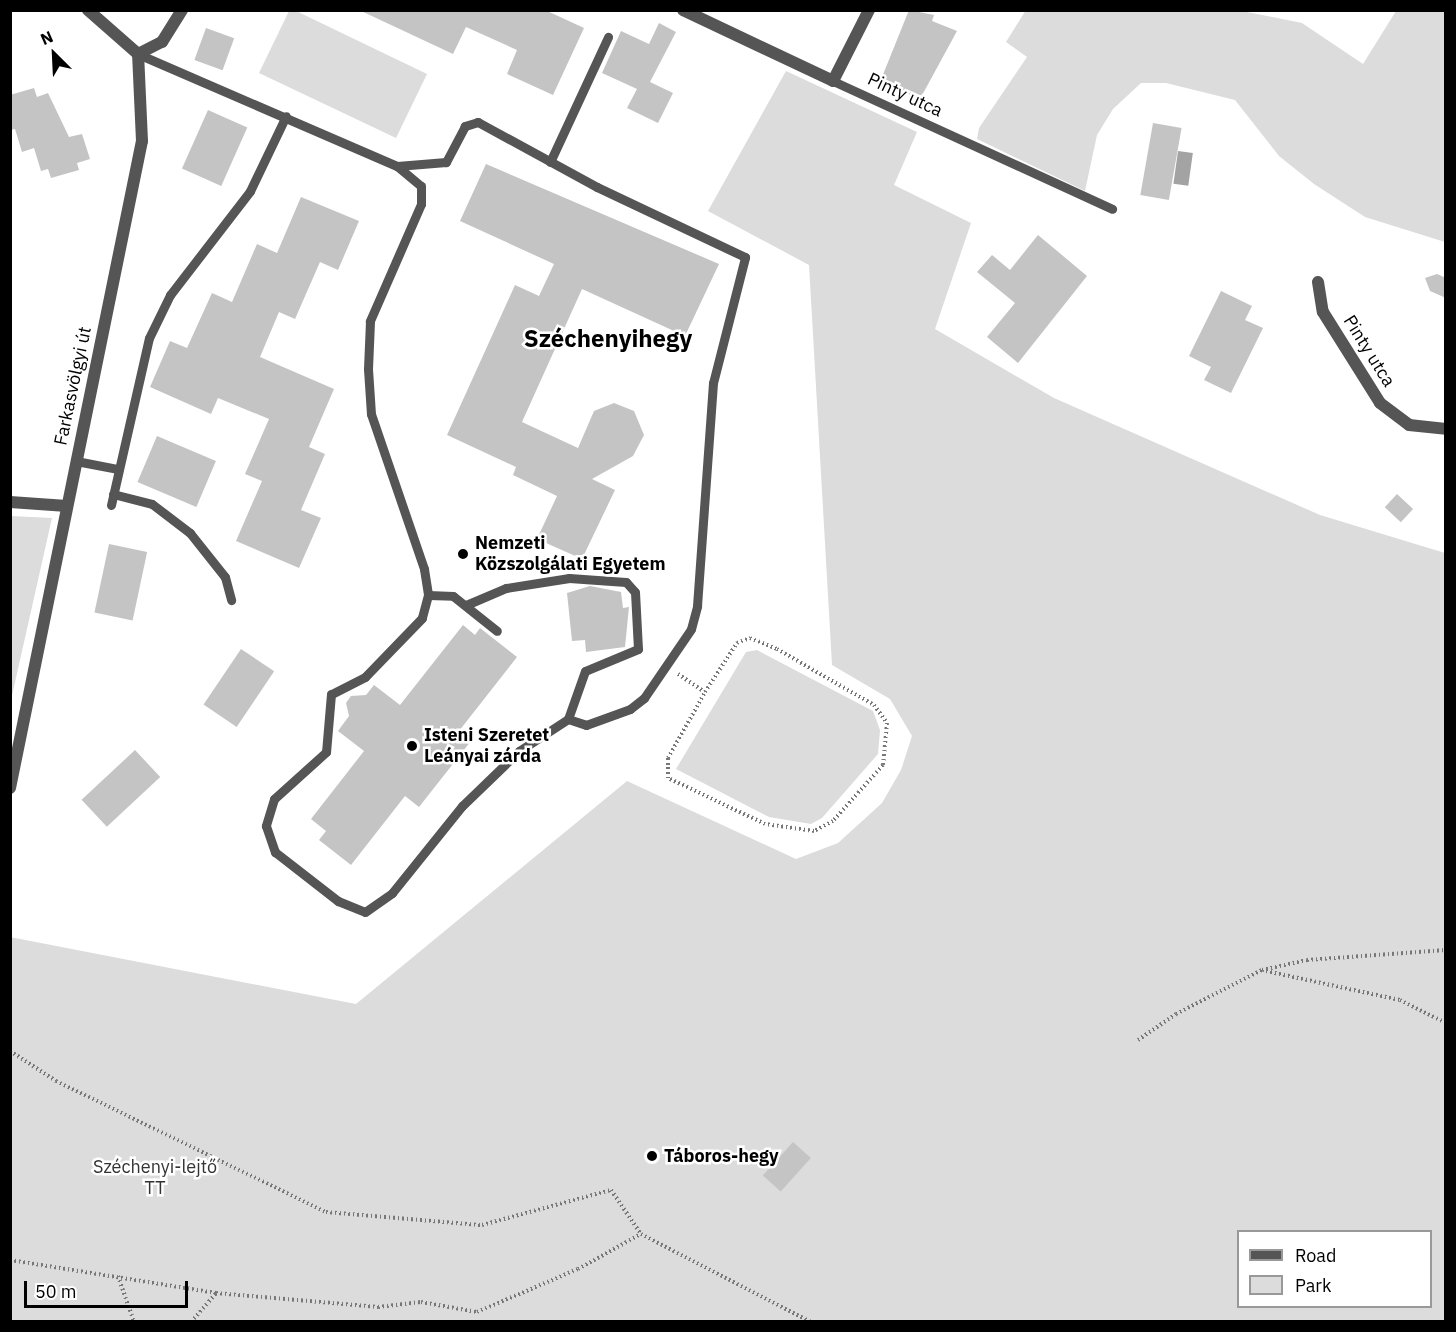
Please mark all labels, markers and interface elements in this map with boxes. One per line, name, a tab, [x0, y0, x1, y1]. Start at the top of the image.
north arrow	[24, 24, 84, 84]
text: N	[37, 26, 56, 49]
street label: Pinty utca	[864, 68, 946, 122]
street label: Pinty utca	[1339, 311, 1399, 391]
street label: Farkasvölgyi út	[50, 325, 96, 447]
district label: Széchenyihegy	[524, 325, 692, 353]
place label: Nemzeti Közszolgálati Egyetem	[475, 533, 666, 576]
marker: Nemzeti Közszolgálati Egyetem	[456, 547, 470, 561]
place label: Isteni Szeretet Leányai zárda	[424, 725, 549, 768]
marker: Isteni Szeretet Leányai zárda	[405, 739, 419, 753]
place label: Táboros-hegy	[664, 1145, 779, 1167]
marker: Táboros-hegy	[645, 1149, 659, 1163]
park label: Széchenyi-lejtő TT	[93, 1157, 217, 1200]
legend	[1237, 1230, 1432, 1308]
text: Road	[1295, 1244, 1336, 1267]
scale bar	[27, 1269, 190, 1307]
text: Park	[1295, 1274, 1331, 1297]
text: 50 m	[35, 1280, 77, 1303]

